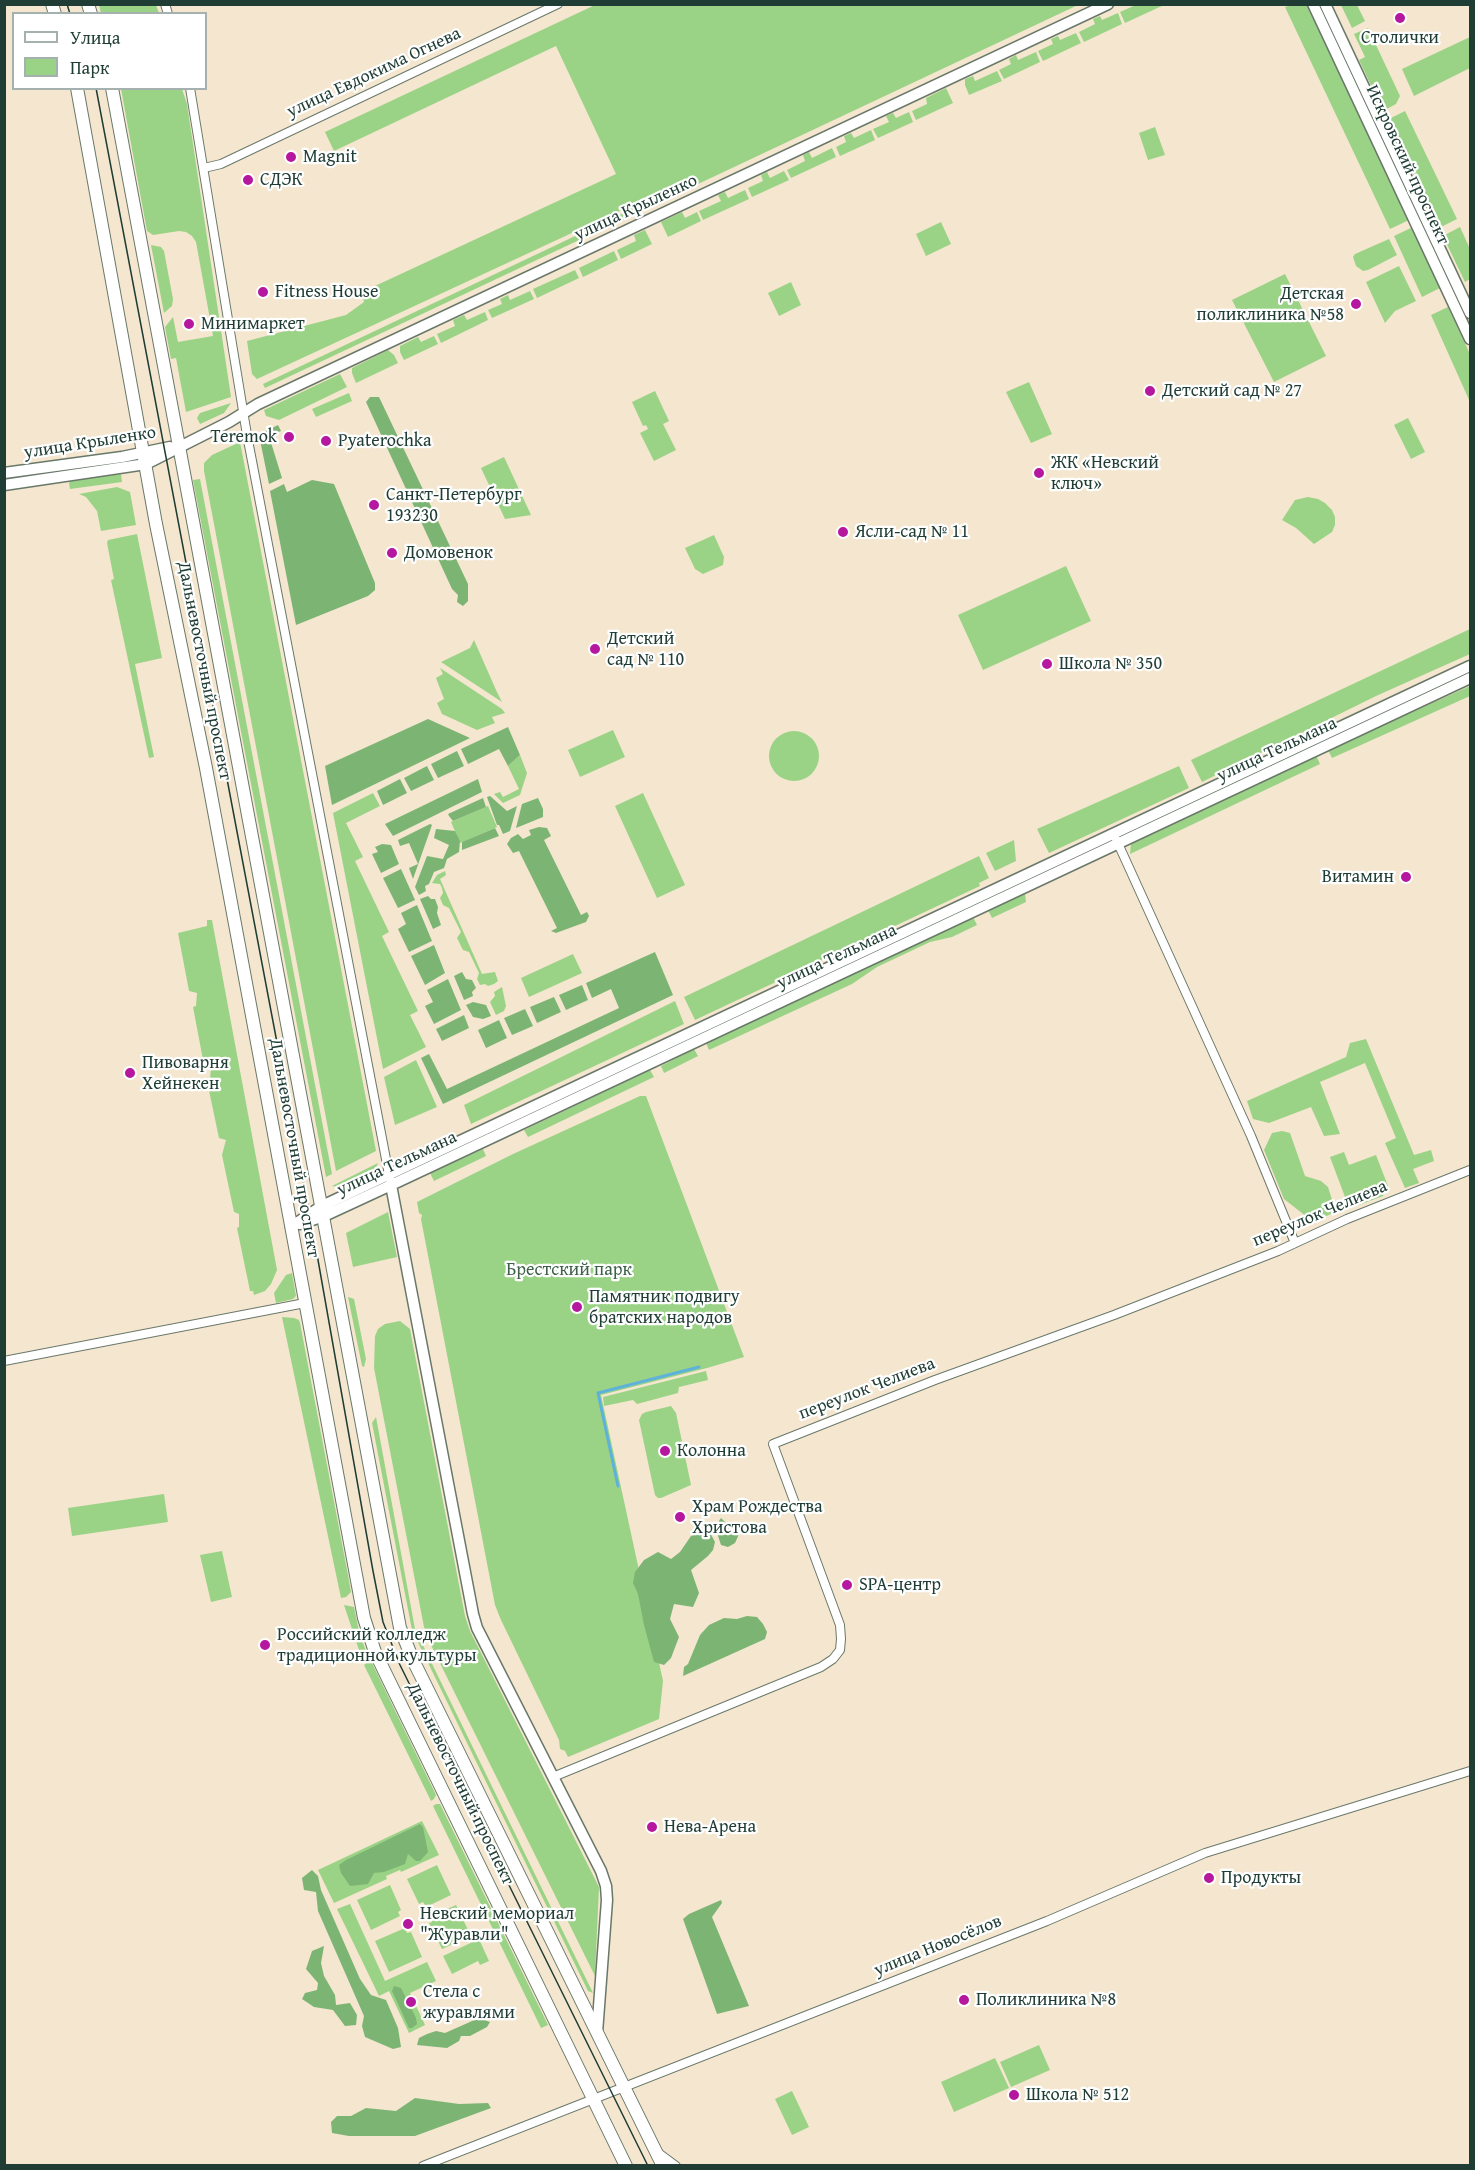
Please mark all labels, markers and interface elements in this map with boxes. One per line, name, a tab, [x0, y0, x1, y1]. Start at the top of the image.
marker: Столички	[1393, 11, 1407, 25]
legend	[12, 12, 207, 90]
street label: улица Евдокима Огнева	[283, 23, 465, 123]
text: Улица	[70, 24, 120, 51]
place label: Столички	[1361, 27, 1439, 49]
text: Парк	[70, 54, 109, 81]
street label: Искровский проспект	[1361, 82, 1453, 248]
place label: Magnit	[303, 146, 357, 168]
marker: Magnit	[284, 150, 298, 164]
place label: СДЭК	[260, 169, 303, 191]
street label: улица Крыленко	[571, 170, 701, 246]
marker: СДЭК	[241, 173, 255, 187]
place label: Fitness House	[275, 281, 378, 303]
place label: Детская поликлиника №58	[1197, 283, 1344, 326]
marker: Fitness House	[256, 285, 270, 299]
marker: Детская поликлиника №58	[1349, 297, 1363, 311]
place label: Минимаркет	[201, 313, 305, 335]
marker: Минимаркет	[182, 317, 196, 331]
place label: Детский сад № 27	[1162, 380, 1302, 402]
marker: Детский сад № 27	[1143, 384, 1157, 398]
street label: улица Крыленко	[22, 422, 158, 464]
place label: Teremok	[211, 426, 277, 448]
marker: Teremok	[282, 430, 296, 444]
place label: Pyaterochka	[338, 430, 431, 452]
marker: Pyaterochka	[319, 434, 333, 448]
place label: ЖК «Невский ключ»	[1051, 452, 1159, 494]
marker: ЖК «Невский ключ»	[1032, 466, 1046, 480]
place label: Санкт-Петербург 193230	[386, 484, 522, 526]
marker: Санкт-Петербург 193230	[367, 498, 381, 512]
place label: Ясли-сад № 11	[855, 521, 969, 543]
marker: Ясли-сад № 11	[836, 525, 850, 539]
place label: Домовенок	[404, 542, 493, 564]
marker: Домовенок	[385, 546, 399, 560]
street label: Дальневосточный проспект	[172, 560, 236, 782]
place label: Детский сад № 110	[607, 628, 684, 670]
marker: Детский сад № 110	[588, 642, 602, 656]
place label: Школа № 350	[1059, 653, 1162, 675]
marker: Школа № 350	[1040, 657, 1054, 671]
street label: улица Тельмана	[1214, 713, 1340, 787]
place label: Витамин	[1322, 866, 1394, 888]
marker: Витамин	[1399, 870, 1413, 884]
street label: улица Тельмана	[774, 920, 900, 994]
street label: Дальневосточный проспект	[264, 1037, 324, 1259]
place label: Пивоварня Хейнекен	[142, 1052, 229, 1094]
marker: Пивоварня Хейнекен	[123, 1066, 137, 1080]
street label: улица Тельмана	[334, 1127, 460, 1201]
street label: переулок Челиева	[1249, 1176, 1391, 1252]
park label: Брестский парк	[506, 1259, 632, 1281]
place label: Памятник подвигу братских народов	[589, 1286, 740, 1328]
marker: Памятник подвигу братских народов	[570, 1300, 584, 1314]
street label: переулок Челиева	[796, 1353, 938, 1425]
place label: Колонна	[677, 1440, 746, 1462]
marker: Колонна	[658, 1444, 672, 1458]
place label: Храм Рождества Христова	[692, 1496, 823, 1538]
marker: Храм Рождества Христова	[673, 1510, 687, 1524]
place label: SPA-центр	[859, 1574, 941, 1596]
marker: SPA-центр	[840, 1578, 854, 1592]
place label: Российский колледж традиционной культуры	[277, 1624, 476, 1666]
marker: Российский колледж традиционной культуры	[258, 1638, 272, 1652]
street label: Дальневосточный проспект	[402, 1679, 518, 1889]
place label: Нева-Арена	[664, 1816, 756, 1838]
marker: Нева-Арена	[645, 1820, 659, 1834]
place label: Продукты	[1221, 1867, 1301, 1889]
marker: Продукты	[1202, 1871, 1216, 1885]
place label: Невский мемориал "Журавли"	[420, 1903, 574, 1946]
street label: улица Новосёлов	[871, 1911, 1005, 1981]
marker: Невский мемориал "Журавли"	[401, 1917, 415, 1931]
place label: Стела с журавлями	[423, 1981, 515, 2024]
place label: Поликлиника №8	[976, 1989, 1116, 2011]
marker: Поликлиника №8	[957, 1993, 971, 2007]
marker: Стела с журавлями	[404, 1995, 418, 2009]
place label: Школа № 512	[1026, 2084, 1129, 2106]
marker: Школа № 512	[1007, 2088, 1021, 2102]

